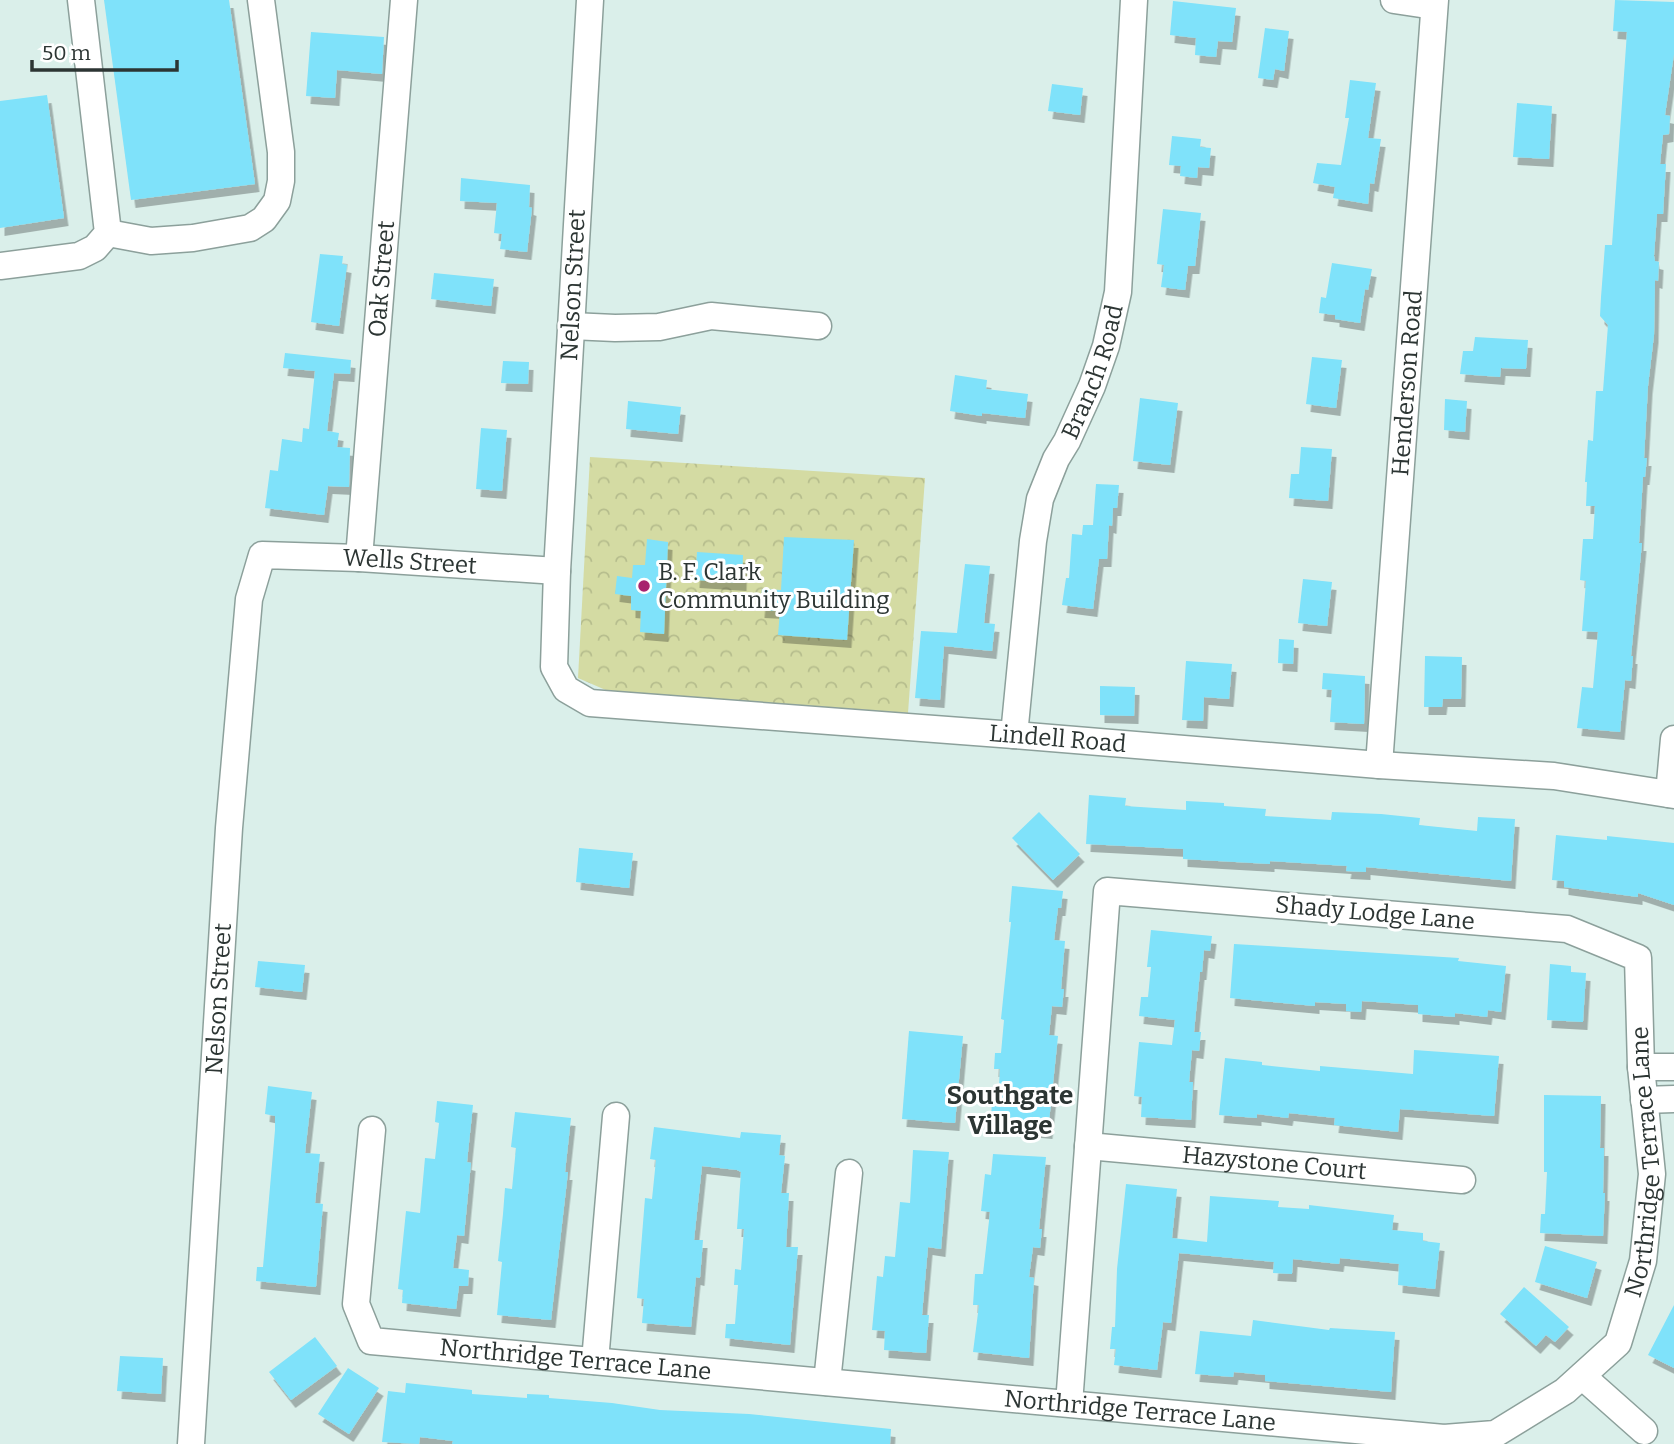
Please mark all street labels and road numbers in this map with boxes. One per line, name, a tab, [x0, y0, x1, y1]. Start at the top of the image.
street label: Nelson Street	[555, 208, 591, 361]
street label: Oak Street	[363, 219, 400, 338]
street label: Henderson Road	[1386, 289, 1428, 477]
street label: Branch Road	[1056, 302, 1129, 443]
street label: Wells Street	[343, 544, 478, 580]
street label: Lindell Road	[988, 719, 1128, 758]
street label: Shady Lodge Lane	[1274, 890, 1476, 936]
street label: Nelson Street	[200, 922, 237, 1075]
street label: Northridge Terrace Lane	[1619, 1026, 1666, 1300]
street label: Hazystone Court	[1181, 1141, 1368, 1185]
street label: Northridge Terrace Lane	[439, 1333, 713, 1386]
street label: Northridge Terrace Lane	[1003, 1384, 1277, 1437]

